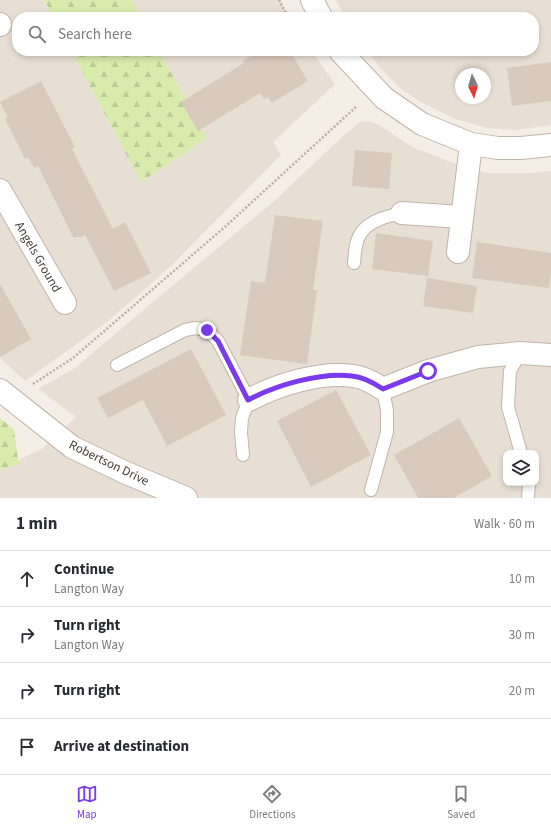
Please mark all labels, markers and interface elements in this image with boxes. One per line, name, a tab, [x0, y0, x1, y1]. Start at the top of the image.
search box	[12, 12, 539, 56]
icon: search	[26, 23, 48, 45]
text: Search here	[58, 24, 132, 45]
north arrow	[455, 68, 491, 104]
street label: Angels Ground	[10, 218, 66, 296]
route end	[198, 321, 216, 339]
route start	[419, 362, 437, 380]
street label: Robertson Drive	[66, 436, 152, 490]
map controls	[503, 450, 539, 486]
button: layers	[503, 450, 539, 486]
text: 1 min	[16, 512, 57, 536]
text: Walk · 60 m	[474, 515, 535, 533]
text: Continue	[54, 559, 114, 580]
icon: ahead	[16, 568, 38, 590]
text: 10 m	[509, 570, 535, 588]
text: Langton Way	[54, 580, 124, 598]
text: Turn right	[54, 615, 120, 636]
icon: right	[16, 624, 38, 646]
text: 30 m	[509, 626, 535, 644]
text: Langton Way	[54, 636, 124, 654]
icon: right	[16, 680, 38, 702]
text: Turn right	[54, 680, 120, 701]
text: 20 m	[509, 682, 535, 700]
icon: arrive	[16, 736, 38, 758]
text: Arrive at destination	[54, 736, 189, 757]
tab: Map	[76, 783, 98, 822]
tab: Directions	[249, 783, 296, 822]
tab: Saved	[447, 783, 475, 822]

